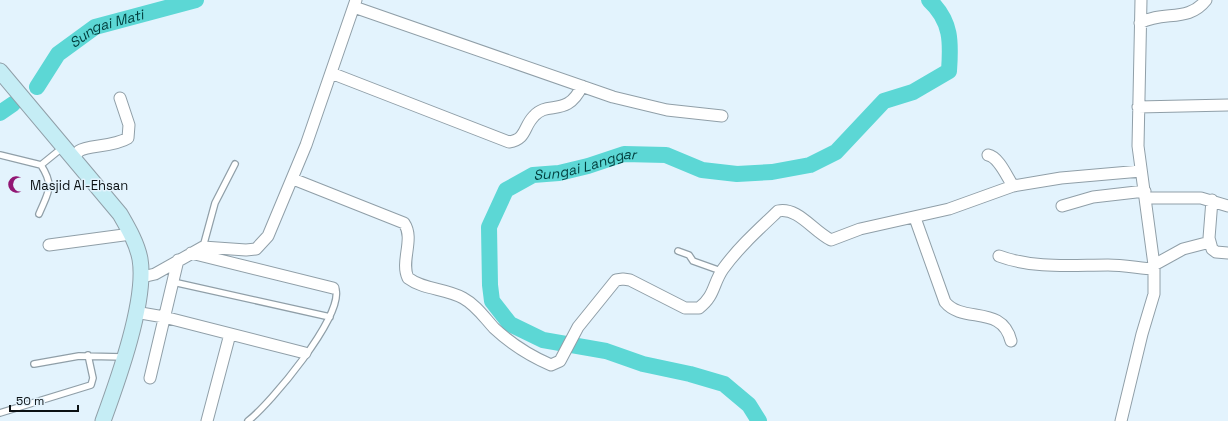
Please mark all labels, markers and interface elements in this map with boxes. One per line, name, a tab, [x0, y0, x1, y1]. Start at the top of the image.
water label: Sungai Mati	[66, 5, 147, 52]
water label: Sungai Langgar	[533, 145, 638, 184]
mosque icon: Masjid Al-Ehsan	[7, 175, 27, 195]
place label: Masjid Al-Ehsan	[30, 177, 128, 194]
scale bar	[10, 387, 78, 413]
text: 50 m	[16, 393, 44, 409]

